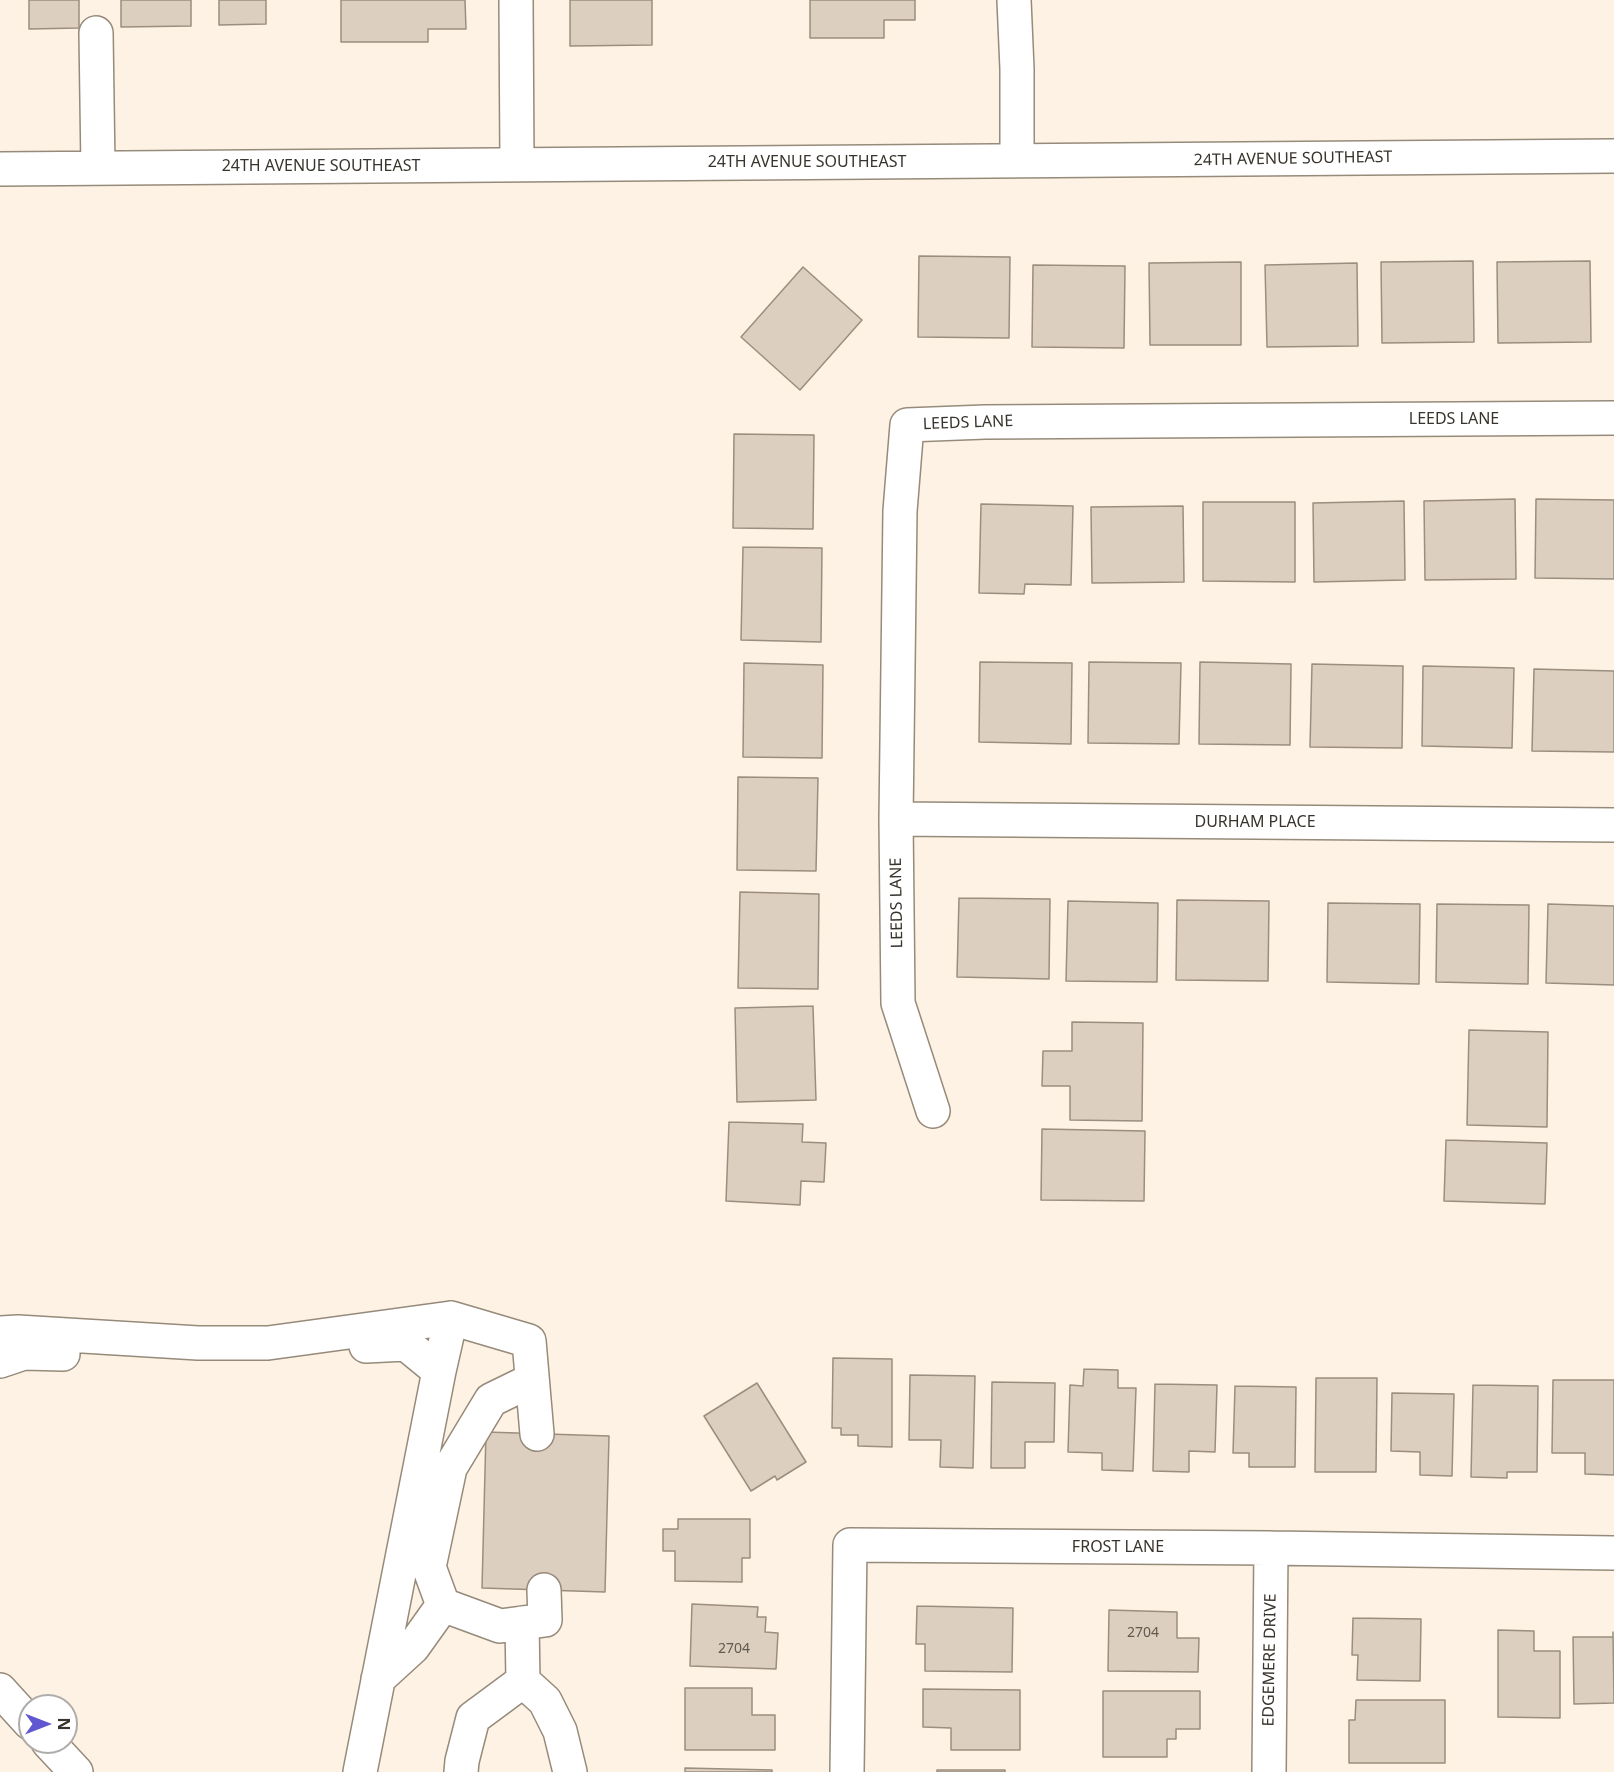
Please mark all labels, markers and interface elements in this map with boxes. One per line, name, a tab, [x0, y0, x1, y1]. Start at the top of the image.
street label: 24TH AVENUE SOUTHEAST	[1193, 148, 1393, 170]
street label: 24TH AVENUE SOUTHEAST	[708, 152, 906, 172]
street label: 24TH AVENUE SOUTHEAST	[222, 156, 420, 176]
street label: LEEDS LANE	[1409, 409, 1499, 429]
street label: LEEDS LANE	[922, 412, 1014, 434]
street label: DURHAM PLACE	[1194, 812, 1316, 832]
street label: LEEDS LANE	[887, 858, 907, 948]
street label: FROST LANE	[1072, 1537, 1164, 1557]
street label: EDGEMERE DRIVE	[1259, 1593, 1281, 1727]
house number: 2704	[1127, 1625, 1159, 1641]
house number: 2704	[718, 1641, 750, 1657]
north arrow	[18, 1694, 78, 1754]
text: N	[53, 1717, 75, 1731]

